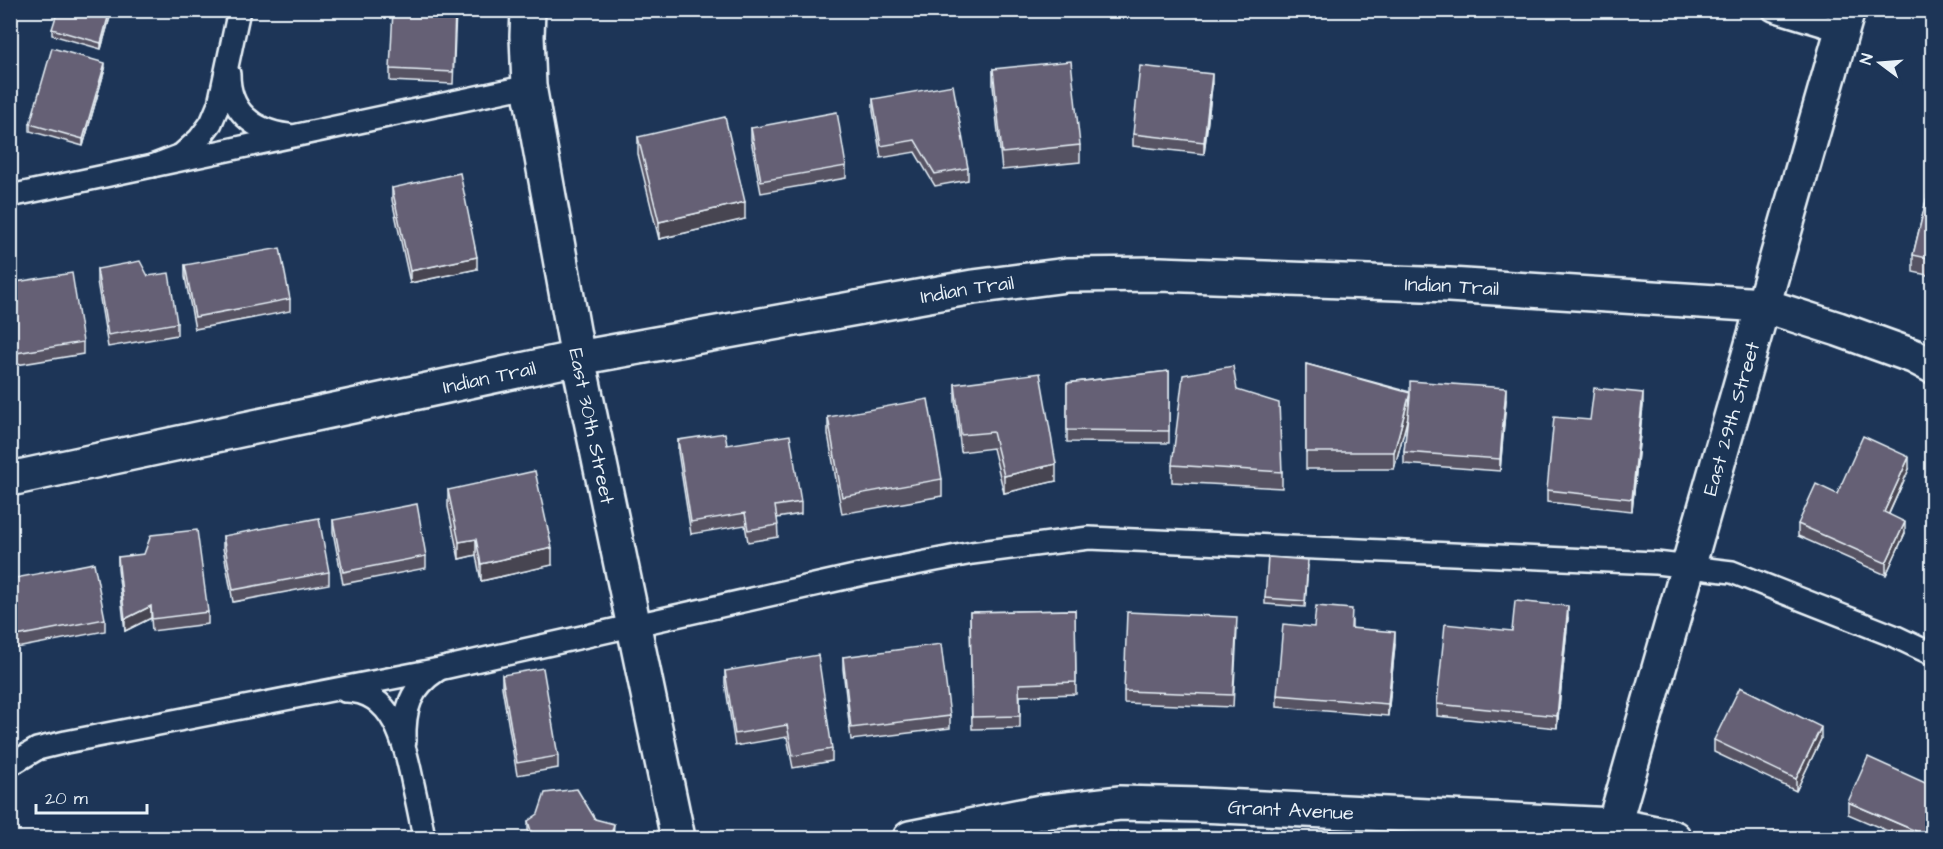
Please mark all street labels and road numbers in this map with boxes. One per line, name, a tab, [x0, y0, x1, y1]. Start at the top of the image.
street label: Indian Trail	[918, 269, 1016, 311]
street label: Indian Trail	[1404, 270, 1500, 303]
street label: East 29th Street	[1696, 339, 1767, 499]
street label: East 30th Street	[561, 346, 621, 507]
street label: Indian Trail	[440, 354, 539, 401]
street label: Grant Avenue	[1227, 793, 1355, 827]

